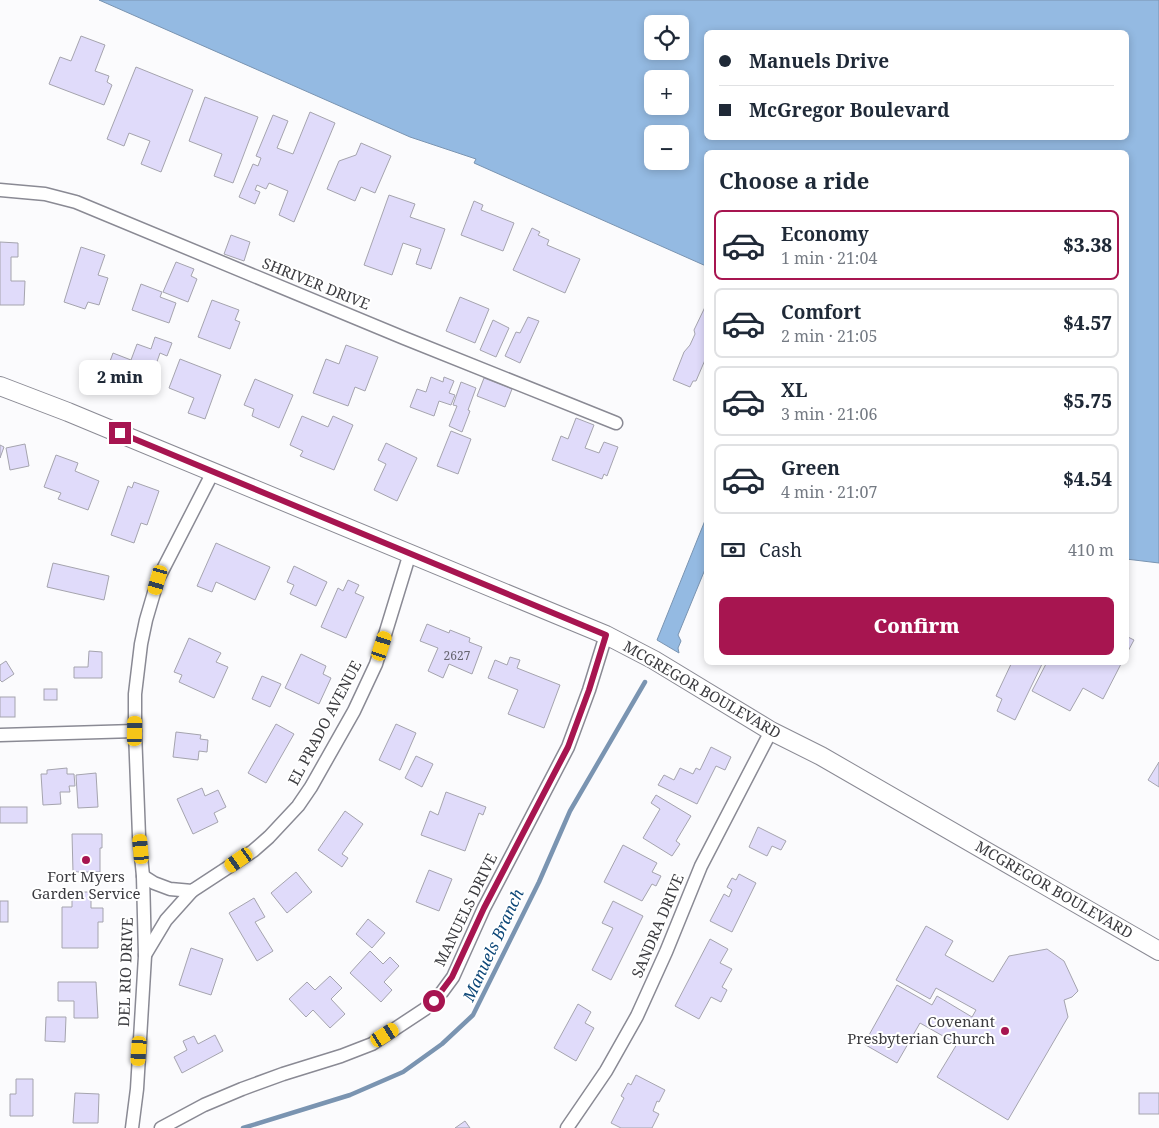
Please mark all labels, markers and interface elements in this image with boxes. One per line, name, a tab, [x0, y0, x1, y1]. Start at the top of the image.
map controls	[644, 15, 689, 170]
button: locate	[644, 15, 689, 60]
text: Manuels Drive	[749, 48, 889, 74]
button: +	[644, 70, 689, 115]
text: McGregor Boulevard	[749, 97, 950, 123]
button: −	[644, 125, 689, 170]
text: Choose a ride	[719, 165, 869, 195]
text: Economy	[781, 221, 869, 247]
icon: car	[721, 223, 766, 268]
text: $3.38	[1063, 232, 1112, 258]
text: 1 min · 21:04	[781, 247, 877, 269]
street label: SHRIVER DRIVE	[260, 252, 373, 314]
text: Comfort	[781, 299, 861, 325]
icon: car	[721, 301, 766, 346]
text: $4.57	[1063, 310, 1112, 336]
text: 2 min · 21:05	[781, 325, 877, 347]
callout: 2 min	[79, 360, 161, 396]
text: 2 min	[97, 366, 143, 388]
text: XL	[781, 377, 807, 403]
icon: car	[721, 379, 766, 424]
text: $5.75	[1063, 388, 1112, 414]
text: 3 min · 21:06	[781, 403, 877, 425]
route end	[109, 422, 131, 444]
text: Green	[781, 455, 840, 481]
icon: car	[721, 457, 766, 502]
text: $4.54	[1063, 466, 1112, 492]
text: 4 min · 21:07	[781, 481, 877, 503]
icon: cash	[719, 536, 747, 564]
text: Cash	[759, 537, 802, 563]
text: 410 m	[1068, 539, 1114, 561]
car	[146, 564, 169, 596]
button: Confirm	[719, 597, 1114, 655]
car	[370, 629, 393, 663]
street label: MCGREGOR BOULEVARD	[620, 636, 785, 743]
house number: 2627	[444, 647, 471, 664]
street label: EL PRADO AVENUE	[283, 657, 365, 788]
car	[127, 716, 142, 746]
car	[132, 833, 149, 865]
street label: MCGREGOR BOULEVARD	[972, 836, 1137, 943]
car	[222, 845, 255, 875]
street label: MANUELS DRIVE	[429, 850, 501, 969]
marker: Fort Myers Garden Service	[80, 854, 92, 866]
place label: Fort Myers Garden Service	[31, 866, 141, 903]
street label: SANDRA DRIVE	[626, 871, 688, 981]
water label: Manuels Branch	[457, 885, 529, 1006]
street label: DEL RIO DRIVE	[113, 917, 137, 1027]
route start	[423, 990, 445, 1012]
place label: Covenant Presbyterian Church	[847, 1011, 995, 1048]
car	[368, 1021, 401, 1049]
marker: Covenant Presbyterian Church	[999, 1025, 1011, 1037]
car	[130, 1036, 147, 1066]

